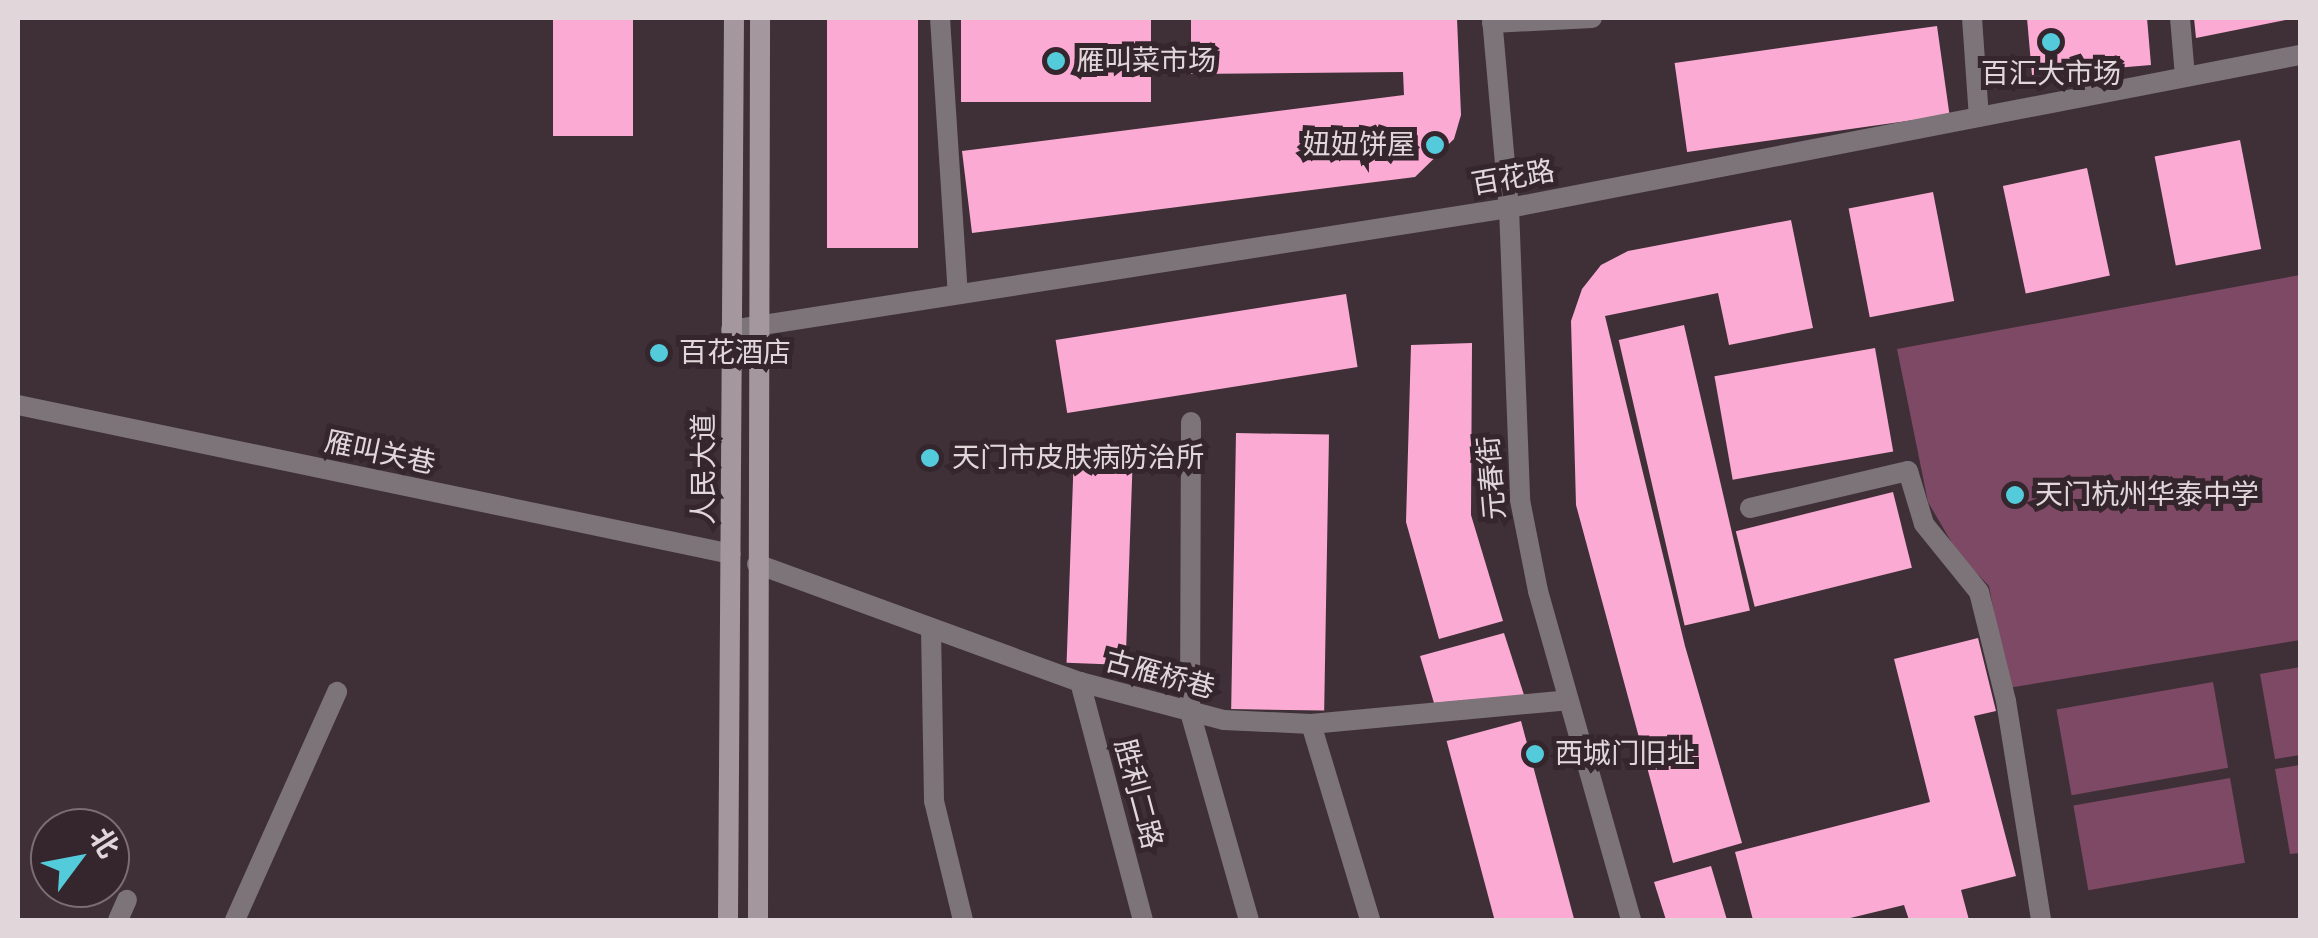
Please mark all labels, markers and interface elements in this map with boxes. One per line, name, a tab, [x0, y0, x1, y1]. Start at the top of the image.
marker: 百汇大市场	[2040, 31, 2062, 53]
place label: 雁叫菜市场	[1076, 44, 1216, 78]
marker: 雁叫菜市场	[1045, 50, 1067, 72]
place label: 百汇大市场	[1981, 57, 2121, 91]
place label: 妞妞饼屋	[1303, 128, 1415, 162]
marker: 妞妞饼屋	[1424, 134, 1446, 156]
street label: 百花路	[1469, 154, 1557, 202]
place label: 百花酒店	[679, 336, 791, 370]
marker: 百花酒店	[648, 342, 670, 364]
street label: 人民大道	[687, 413, 721, 525]
street label: 雁叫关巷	[322, 425, 438, 481]
street label: 元春街	[1472, 435, 1512, 521]
place label: 天门市皮肤病防治所	[952, 441, 1204, 475]
marker: 天门市皮肤病防治所	[917, 445, 943, 471]
place label: 天门杭州华泰中学	[2035, 478, 2259, 512]
marker: 天门杭州华泰中学	[2004, 484, 2026, 506]
street label: 古雁桥巷	[1102, 644, 1218, 706]
street label: 胜利二路	[1107, 736, 1169, 852]
place label: 西城门旧址	[1555, 737, 1695, 771]
marker: 西城门旧址	[1524, 743, 1546, 765]
north arrow	[30, 808, 130, 908]
text: 北	[82, 822, 126, 864]

